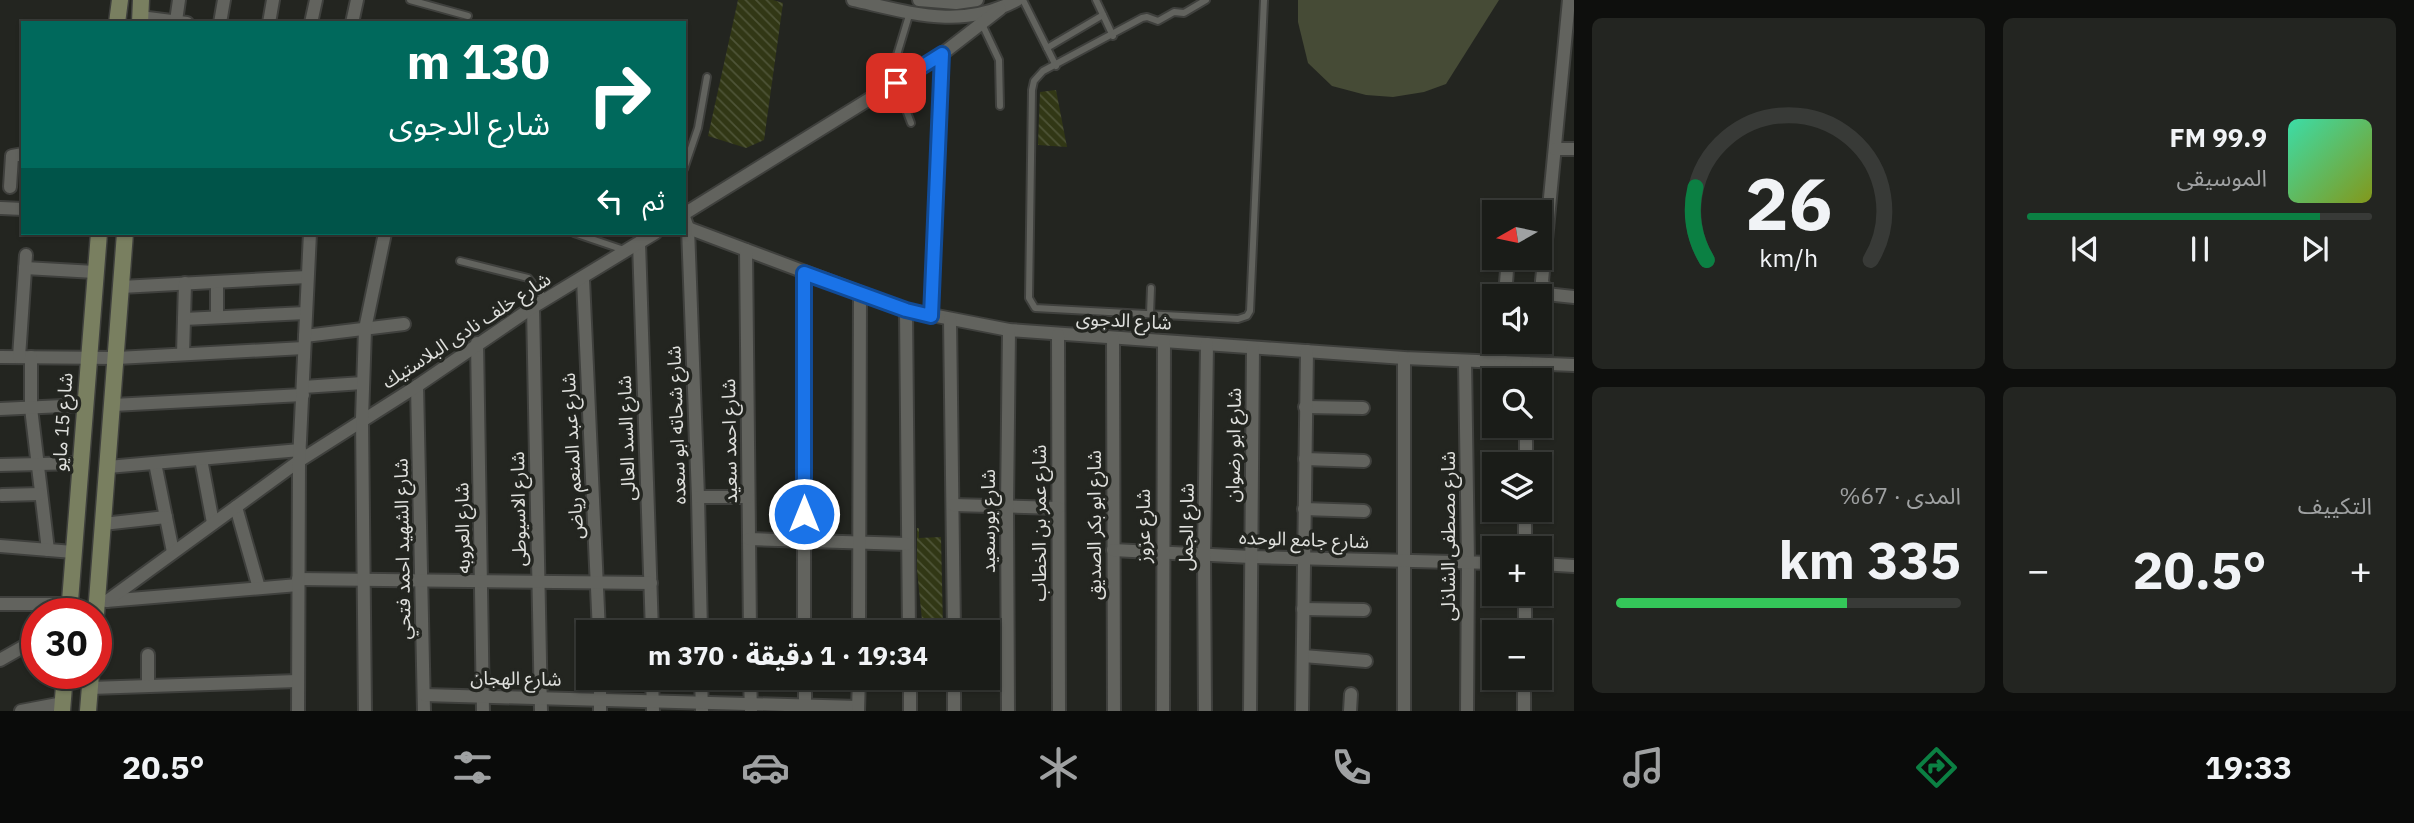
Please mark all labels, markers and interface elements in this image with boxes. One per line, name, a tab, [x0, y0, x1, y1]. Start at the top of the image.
text: 130 m	[406, 29, 550, 92]
icon: right	[574, 49, 665, 140]
pin	[866, 53, 926, 113]
icon: arrive	[877, 64, 915, 102]
text: شارع الدجوى	[389, 102, 550, 144]
text: 99.9 FM	[2169, 120, 2267, 154]
text: 26	[1745, 155, 1832, 250]
text: الموسيقى	[2176, 162, 2267, 192]
icon: left	[591, 182, 629, 220]
text: ثم	[643, 183, 665, 217]
north arrow	[1482, 200, 1552, 270]
map controls	[1482, 200, 1552, 690]
icon: previous	[2066, 230, 2104, 268]
icon: pause	[2181, 230, 2219, 268]
icon: next	[2296, 230, 2334, 268]
text: km/h	[1759, 241, 1818, 274]
street label: شارع خلف نادى البلاستيك	[377, 266, 556, 395]
button: sound	[1482, 284, 1552, 354]
street label: شارع الدجوى	[1075, 306, 1172, 336]
street label: شارع شحاته ابو سعده	[661, 345, 693, 505]
button: search	[1482, 368, 1552, 438]
street label: شارع 15 مايو	[47, 372, 79, 472]
street label: شارع عبد المنعم رياض	[556, 372, 591, 540]
street label: شارع السد العالى	[612, 375, 642, 501]
street label: شارع احمد سعيد	[716, 378, 744, 504]
street label: شارع ابو رضوان	[1220, 387, 1248, 503]
street label: شارع عمر بن الخطاب	[1027, 445, 1053, 601]
street label: شارع ابو بكر الصديق	[1082, 450, 1108, 600]
street label: شارع الاسيوطى	[505, 451, 533, 567]
street label: شارع مصطفى الشاذلى	[1436, 451, 1462, 621]
button: layers	[1482, 452, 1552, 522]
street label: شارع الشهيد احمد فتحي	[388, 458, 419, 640]
street label: شارع بورسعيد	[976, 469, 1002, 573]
position arrow	[767, 477, 841, 551]
text: المدى · 67%	[1839, 480, 1961, 510]
street label: شارع العروبه	[449, 482, 477, 574]
street label: شارع الجمل	[1173, 483, 1201, 571]
street label: شارع عزوز	[1131, 489, 1157, 564]
text: التكييف	[2298, 490, 2372, 520]
street label: شارع جامع الوحده	[1238, 525, 1369, 556]
text: 335 km	[1779, 526, 1961, 593]
button: +	[1482, 536, 1552, 606]
text: 20.5°	[2132, 536, 2267, 603]
text: −	[2027, 545, 2050, 594]
text: +	[2349, 545, 2372, 594]
speed limit sign: 30	[21, 598, 112, 689]
button: −	[1482, 620, 1552, 690]
text: 19:34 · 1 دقيقة · 370 m	[648, 638, 928, 672]
street label: شارع الهجان	[470, 665, 562, 693]
icon: filters	[448, 743, 497, 792]
icon: car	[741, 743, 790, 792]
icon: climate	[1034, 743, 1083, 792]
icon: phone	[1327, 743, 1376, 792]
icon: music	[1619, 743, 1668, 792]
icon: directions	[1912, 743, 1961, 792]
text: 20.5°	[122, 746, 205, 788]
text: 19:33	[2205, 746, 2292, 788]

